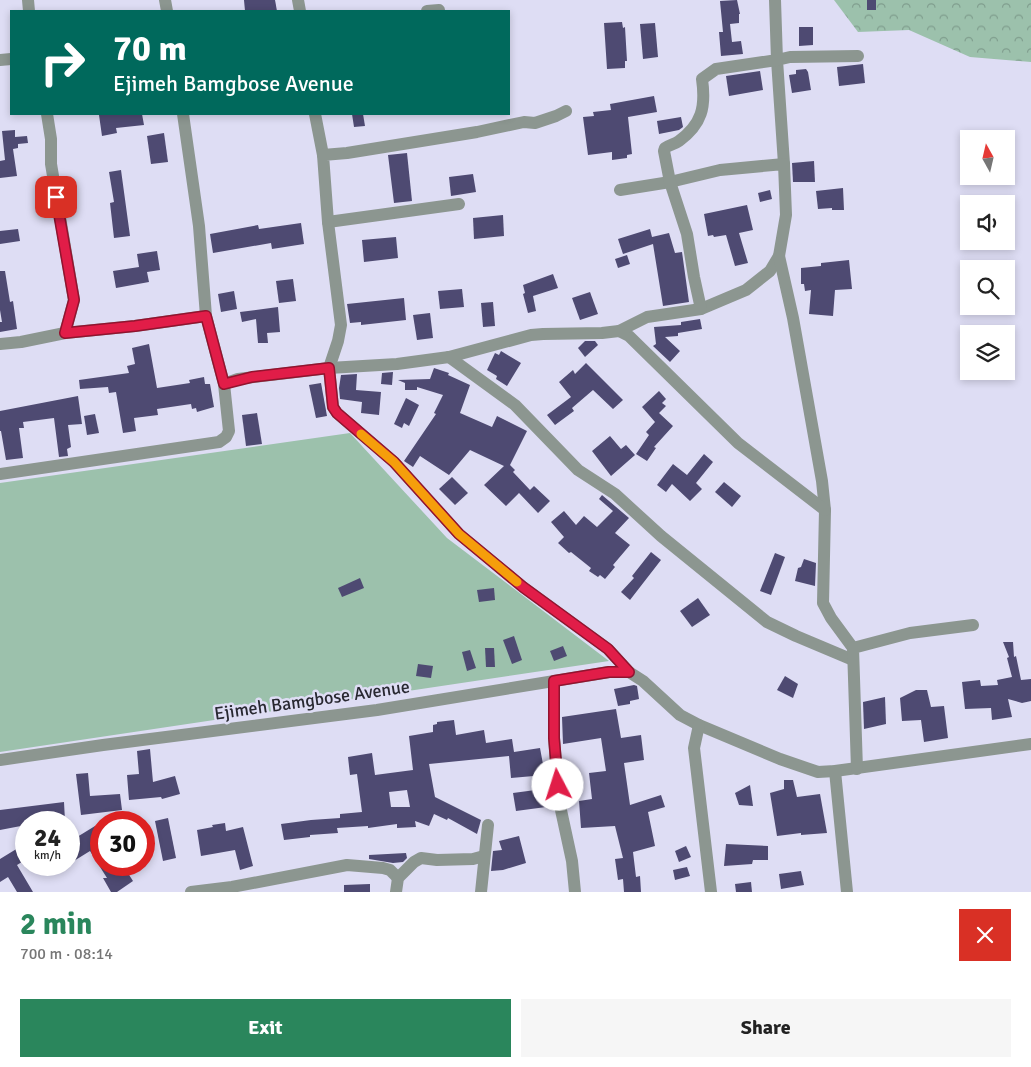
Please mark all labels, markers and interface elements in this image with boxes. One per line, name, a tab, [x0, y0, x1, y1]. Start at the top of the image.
text: 70 m	[113, 27, 187, 70]
icon: right	[30, 30, 95, 95]
text: Ejimeh Bamgbose Avenue	[113, 70, 354, 97]
north arrow	[960, 130, 1015, 185]
map controls	[960, 130, 1015, 380]
pin	[35, 176, 77, 218]
icon: arrive	[42, 183, 70, 211]
button: sound	[960, 195, 1015, 250]
button: search	[960, 260, 1015, 315]
button: layers	[960, 325, 1015, 380]
street label: Ejimeh Bamgbose Avenue	[213, 675, 411, 725]
position arrow	[531, 758, 583, 810]
speed limit sign: 30	[90, 811, 155, 876]
text: 24	[34, 822, 61, 853]
text: km/h	[34, 848, 61, 863]
text: 2 min	[20, 906, 92, 943]
button: close	[959, 909, 1011, 961]
text: 700 m · 08:14	[20, 944, 113, 964]
button: Exit	[20, 999, 511, 1057]
button: Share	[521, 999, 1011, 1057]

